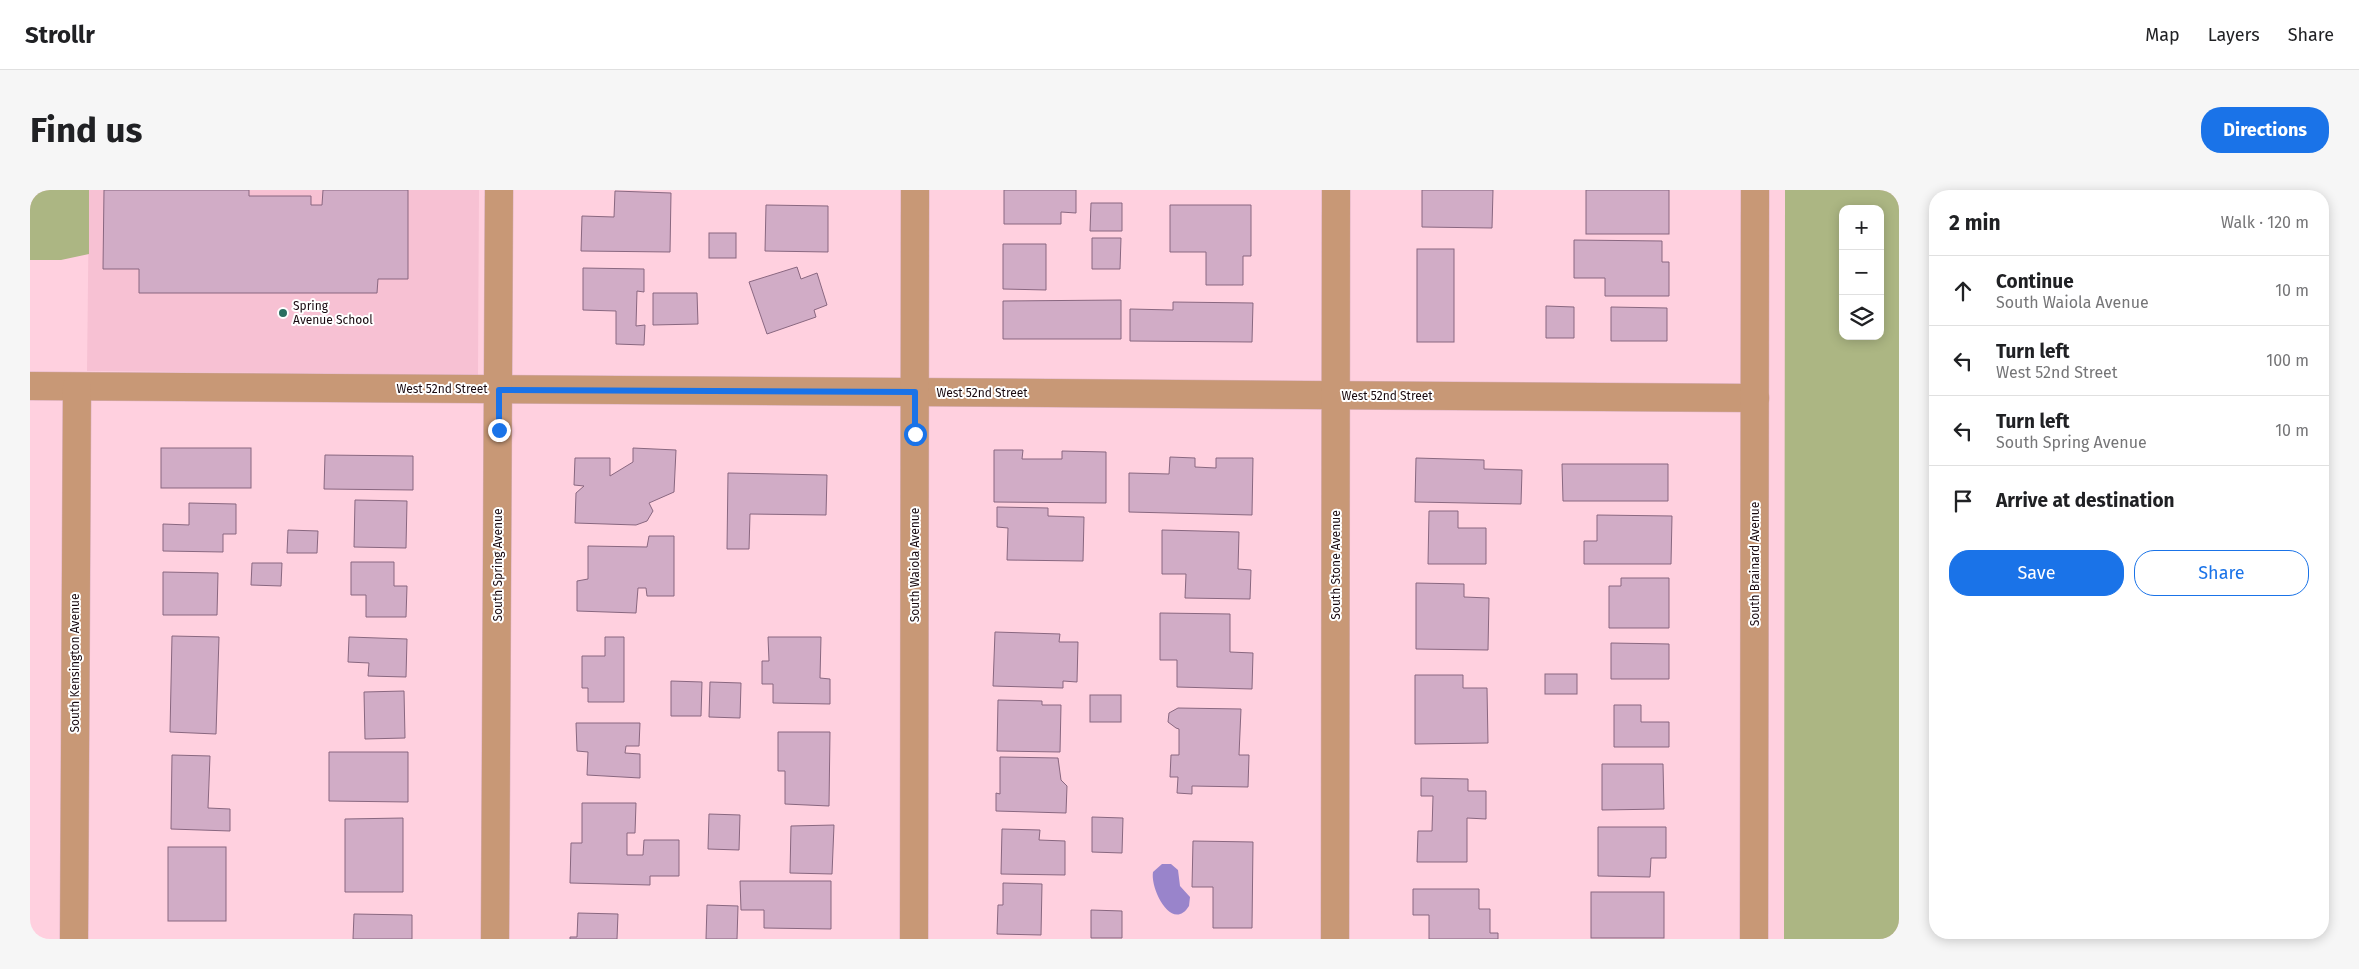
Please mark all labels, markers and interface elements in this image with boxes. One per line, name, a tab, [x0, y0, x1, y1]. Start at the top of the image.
text: Strollr	[25, 21, 95, 49]
text: Map	[2145, 24, 2180, 46]
text: Layers	[2208, 24, 2260, 46]
text: Share	[2288, 24, 2334, 46]
button: Directions	[2201, 107, 2329, 153]
text: Find us	[30, 109, 142, 151]
map controls	[1839, 205, 1884, 340]
button: +	[1839, 205, 1884, 250]
text: 2 min	[1949, 210, 2001, 236]
text: Walk · 120 m	[2221, 213, 2309, 232]
button: −	[1839, 250, 1884, 295]
text: Continue	[1996, 270, 2074, 293]
icon: ahead	[1949, 277, 1977, 305]
text: 10 m	[2275, 281, 2309, 300]
text: South Waiola Avenue	[1996, 293, 2149, 312]
button: layers	[1839, 295, 1884, 340]
place label: Spring Avenue School	[293, 299, 373, 327]
marker: Spring Avenue School	[277, 307, 289, 319]
text: Turn left	[1996, 340, 2070, 363]
icon: left	[1949, 347, 1977, 375]
text: 100 m	[2266, 351, 2309, 370]
text: West 52nd Street	[1996, 363, 2118, 382]
street label: West 52nd Street	[396, 382, 488, 396]
street label: West 52nd Street	[936, 386, 1028, 400]
street label: West 52nd Street	[1341, 389, 1433, 403]
text: Turn left	[1996, 410, 2070, 433]
icon: left	[1949, 417, 1977, 445]
route end	[488, 419, 511, 442]
text: 10 m	[2275, 421, 2309, 440]
route start	[904, 423, 927, 446]
text: South Spring Avenue	[1996, 433, 2147, 452]
icon: arrive	[1949, 487, 1977, 515]
text: Arrive at destination	[1996, 489, 2175, 512]
street label: South Brainard Avenue	[1748, 502, 1762, 626]
street label: South Spring Avenue	[491, 508, 505, 622]
street label: South Waiola Avenue	[908, 508, 922, 622]
street label: South Stone Avenue	[1329, 510, 1343, 620]
button: Save	[1949, 550, 2124, 596]
button: Share	[2134, 550, 2309, 596]
street label: South Kensington Avenue	[68, 593, 82, 733]

